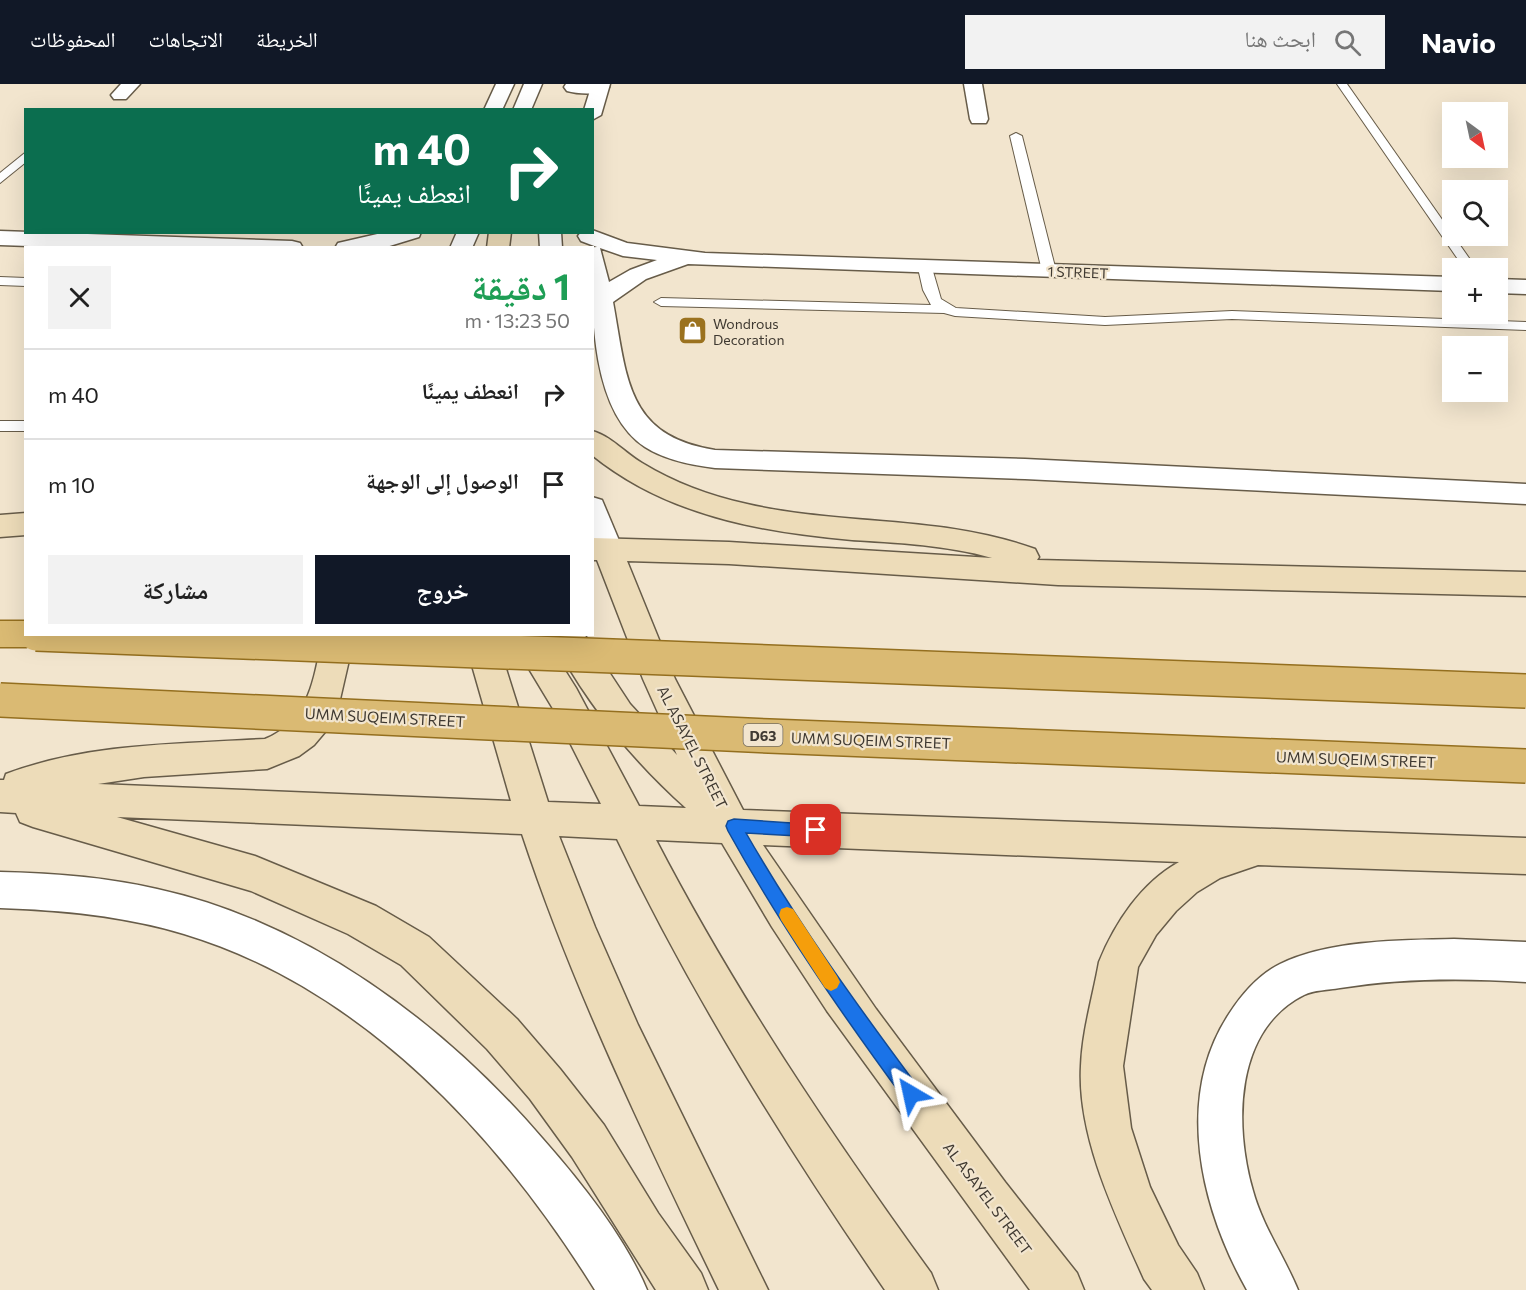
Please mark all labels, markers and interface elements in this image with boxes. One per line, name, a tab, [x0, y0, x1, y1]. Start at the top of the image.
search box	[965, 15, 1385, 69]
text: ابحث هنا	[1245, 25, 1316, 52]
text: Navio	[1421, 25, 1496, 59]
text: المحفوظات	[30, 26, 115, 51]
text: الاتجاهات	[148, 26, 223, 51]
text: الخريطة	[256, 26, 318, 51]
icon: search	[1331, 26, 1364, 59]
north arrow	[1442, 102, 1508, 168]
map controls	[1442, 102, 1508, 402]
text: 40 m	[373, 122, 471, 174]
icon: right	[492, 132, 570, 210]
text: انعطف يمينًا	[357, 176, 471, 209]
button: search	[1442, 180, 1508, 246]
button: +	[1442, 258, 1508, 324]
street label: 1 STREET	[1047, 262, 1109, 282]
text: 1 دقيقة	[471, 263, 570, 307]
button: close	[48, 266, 111, 329]
text: 50 m · 13:23	[465, 308, 570, 332]
shop icon: Wondrous Decoration	[676, 315, 708, 347]
place label: Wondrous Decoration	[713, 315, 784, 348]
button: −	[1442, 336, 1508, 402]
text: انعطف يمينًا	[421, 377, 519, 404]
icon: right	[537, 378, 570, 411]
text: 40 m	[48, 381, 99, 408]
text: الوصول إلى الوجهة	[366, 467, 519, 494]
icon: arrive	[537, 468, 570, 501]
text: 10 m	[48, 471, 95, 498]
button: مشاركة	[48, 555, 303, 624]
button: خروج	[315, 555, 570, 624]
street label: AL ASAYEL STREET	[654, 682, 732, 812]
street label: UMM SUQEIM STREET	[304, 704, 466, 730]
road number: D63	[744, 724, 783, 746]
street label: UMM SUQEIM STREET	[791, 728, 952, 752]
street label: UMM SUQEIM STREET	[1276, 747, 1437, 771]
pin	[790, 804, 841, 855]
icon: arrive	[799, 813, 832, 846]
position arrow	[879, 1062, 943, 1126]
street label: AL ASAYEL STREET	[940, 1138, 1036, 1258]

